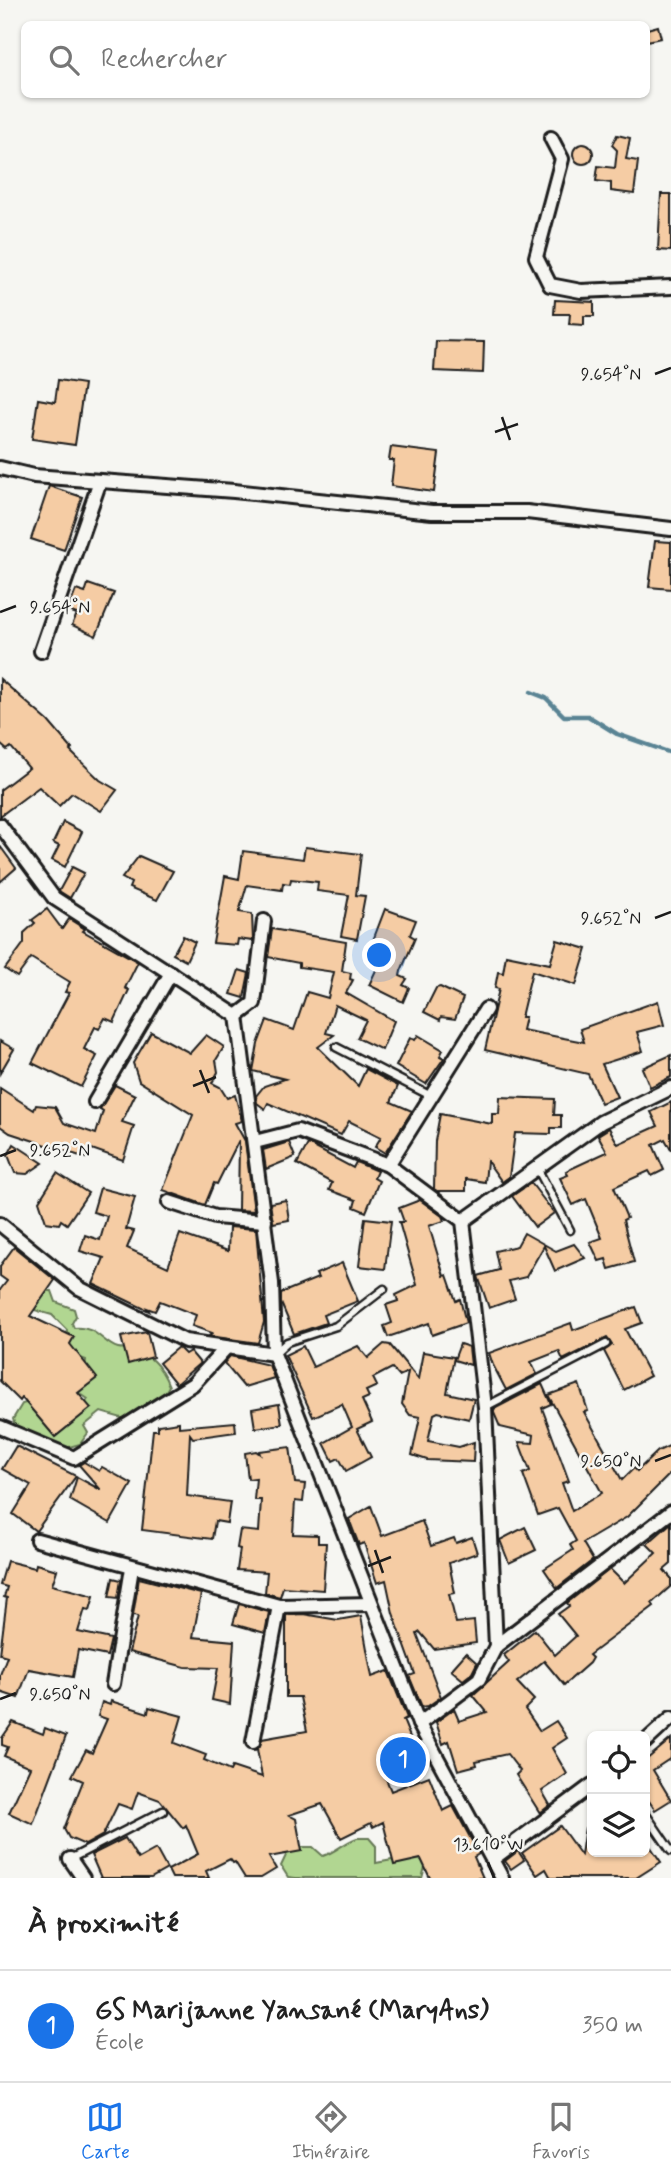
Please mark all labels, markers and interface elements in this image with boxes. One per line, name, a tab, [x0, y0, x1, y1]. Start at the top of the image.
search box	[21, 21, 650, 98]
icon: search	[45, 41, 83, 79]
text: Rechercher	[101, 43, 227, 77]
text: 9.654°N	[581, 363, 641, 387]
text: 9.654°N	[30, 596, 90, 620]
text: 9.652°N	[581, 907, 641, 931]
your location	[362, 938, 396, 972]
text: 9.652°N	[30, 1139, 90, 1163]
text: 9.650°N	[581, 1450, 641, 1474]
text: 9.650°N	[30, 1683, 90, 1707]
map controls	[587, 1731, 650, 1857]
button: locate	[587, 1731, 650, 1794]
pin: 1	[380, 1734, 426, 1786]
button: layers	[587, 1794, 650, 1857]
text: 13.610°W	[453, 1833, 523, 1857]
text: À proximité	[28, 1904, 179, 1943]
text: GS Marijanne Yansané (MaryAns)	[95, 1994, 489, 2028]
text: 1	[46, 2011, 56, 2041]
text: 350 m	[582, 2011, 643, 2041]
text: École	[95, 2028, 144, 2058]
tab: Carte	[81, 2098, 130, 2165]
tab: Itinéraire	[292, 2098, 370, 2165]
tab: Favoris	[532, 2098, 590, 2165]

